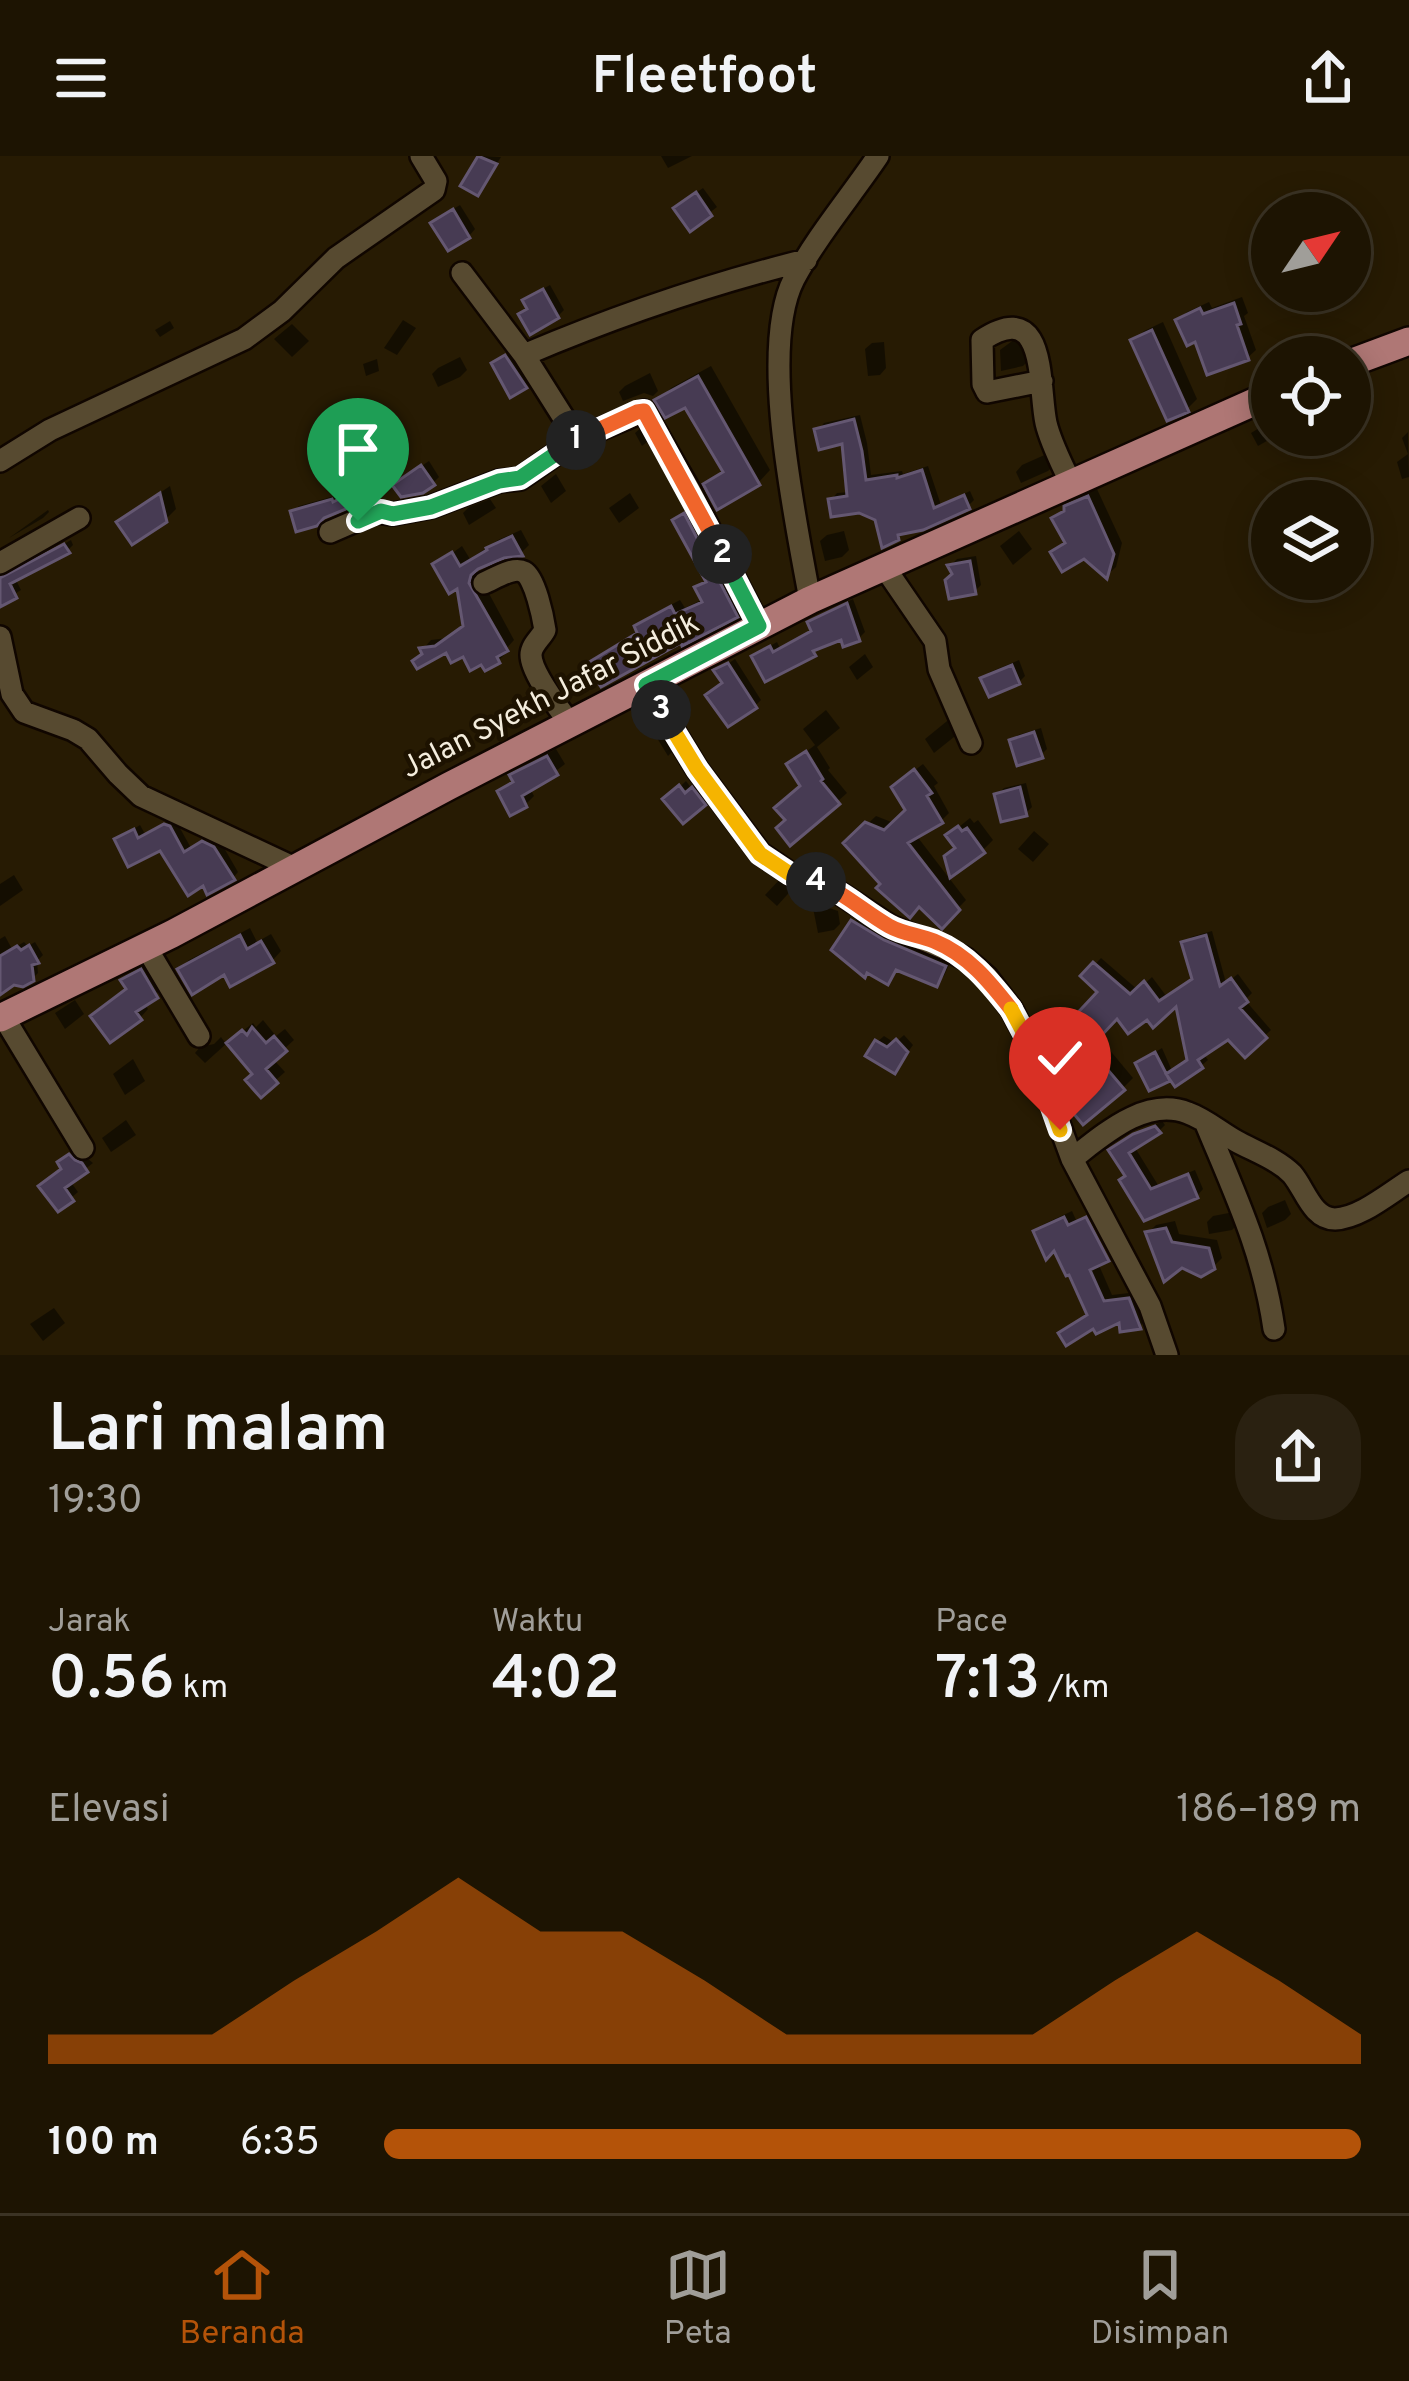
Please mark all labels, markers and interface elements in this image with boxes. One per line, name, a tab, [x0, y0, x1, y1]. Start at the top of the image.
text: Fleetfoot	[591, 44, 818, 113]
icon: menu	[48, 45, 114, 111]
icon: share	[1295, 45, 1361, 111]
north arrow	[1251, 192, 1371, 312]
map controls	[1251, 192, 1371, 600]
button: locate	[1251, 336, 1371, 456]
pin	[307, 398, 409, 521]
pin: 1	[546, 410, 606, 470]
icon: arrive	[325, 416, 391, 482]
text: 1	[569, 419, 583, 461]
button: layers	[1251, 480, 1371, 600]
pin: 2	[692, 524, 752, 584]
text: 2	[712, 533, 732, 575]
street label: Jalan Syekh Jafar Siddik	[396, 606, 706, 788]
pin: 3	[631, 680, 691, 740]
text: 3	[651, 689, 671, 731]
pin: 4	[786, 852, 846, 912]
text: 4	[805, 861, 827, 903]
pin	[1009, 1007, 1111, 1130]
icon: check	[1027, 1025, 1093, 1091]
text: Lari malam	[48, 1391, 388, 1474]
button: share	[1235, 1394, 1361, 1520]
text: 19:30	[48, 1478, 143, 1527]
text: Jarak	[48, 1602, 131, 1644]
text: Waktu	[492, 1602, 583, 1644]
text: Pace	[935, 1602, 1008, 1644]
text: 0.56	[48, 1644, 175, 1720]
text: 4:02	[492, 1644, 620, 1720]
text: 7:13	[935, 1644, 1040, 1720]
text: km	[175, 1668, 228, 1710]
text: /km	[1040, 1668, 1110, 1710]
text: Elevasi	[48, 1787, 170, 1836]
text: 186–189 m	[1176, 1787, 1361, 1836]
text: 100 m	[48, 2120, 159, 2169]
text: 6:35	[240, 2120, 320, 2169]
tab: Beranda	[180, 2242, 305, 2356]
tab: Peta	[664, 2242, 732, 2356]
tab: Disimpan	[1091, 2242, 1229, 2356]

